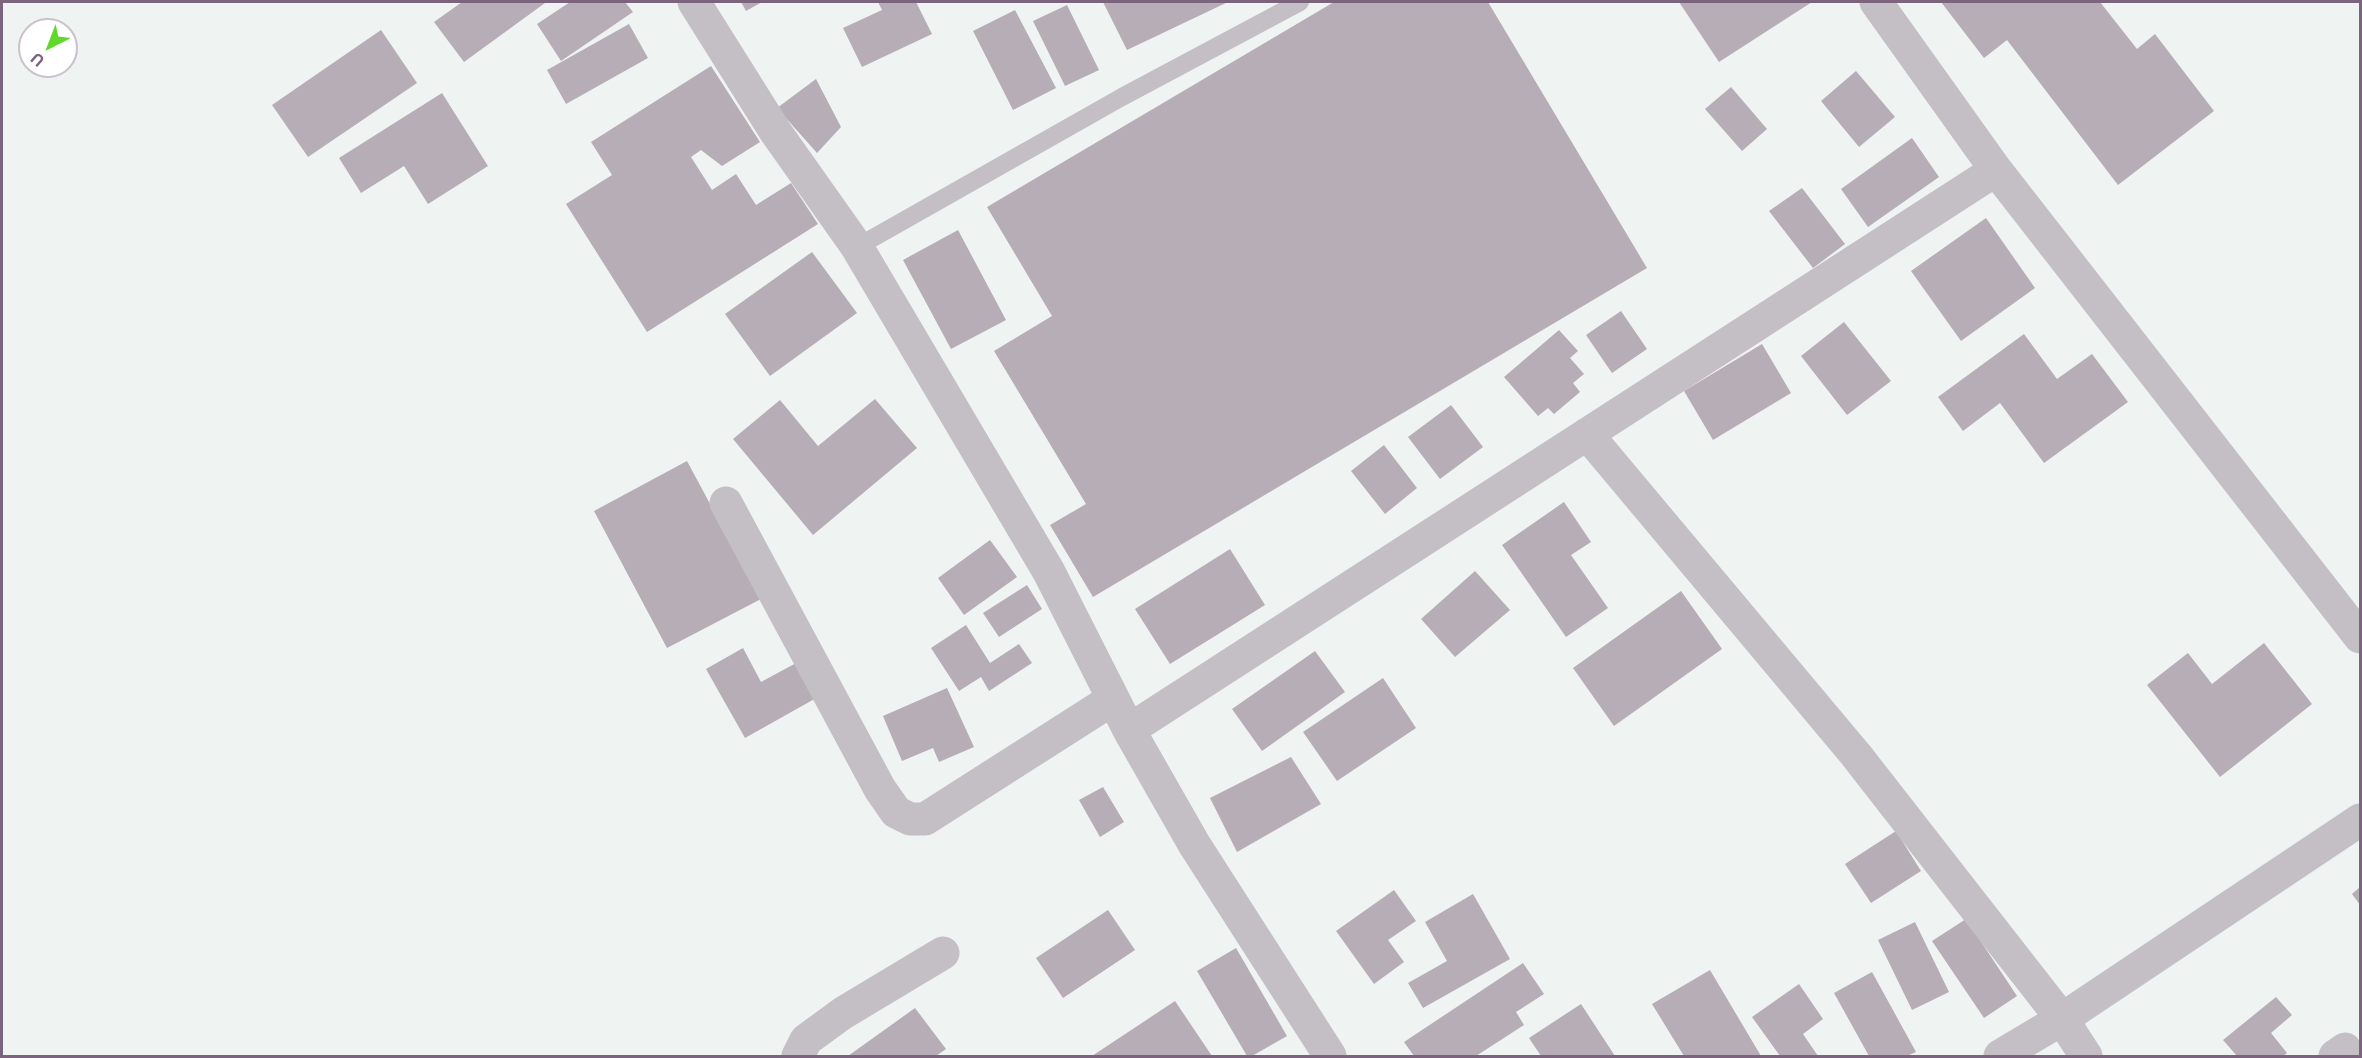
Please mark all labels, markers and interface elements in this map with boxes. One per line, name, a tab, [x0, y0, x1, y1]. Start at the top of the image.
north arrow	[18, 18, 78, 78]
text: U	[25, 48, 49, 72]

